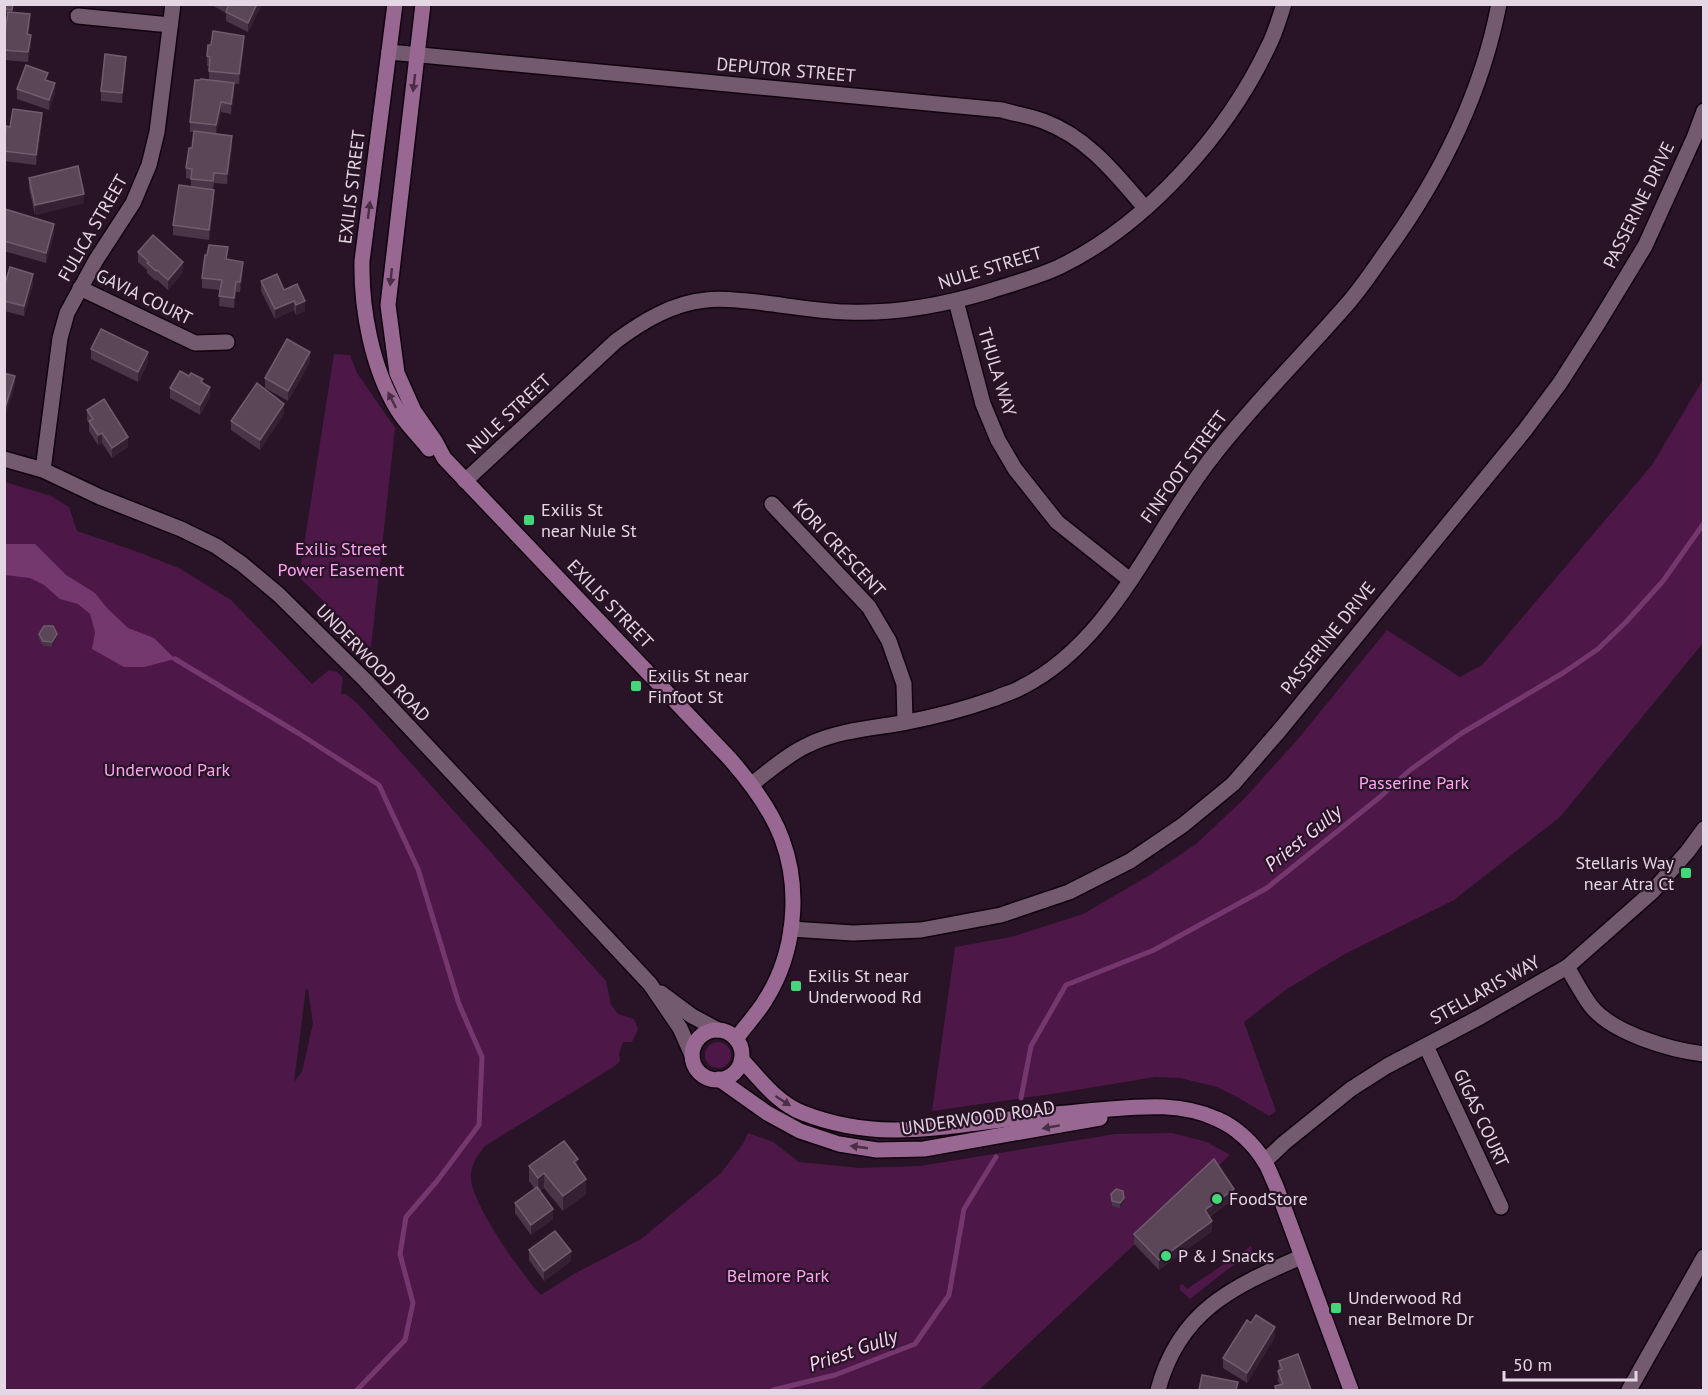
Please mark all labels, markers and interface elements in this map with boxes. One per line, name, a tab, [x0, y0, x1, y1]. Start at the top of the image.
street label: DEPUTOR STREET	[715, 52, 857, 87]
one-way arrow	[409, 74, 419, 93]
street label: EXILIS STREET	[333, 129, 370, 245]
street label: PASSERINE DRIVE	[1598, 138, 1679, 272]
street label: FULICA STREET	[53, 170, 132, 285]
one-way arrow	[364, 201, 373, 220]
street label: NULE STREET	[935, 241, 1044, 294]
street label: GAVIA COURT	[92, 263, 196, 330]
one-way arrow	[386, 268, 396, 287]
street label: THULA WAY	[973, 325, 1022, 419]
street label: NULE STREET	[462, 369, 556, 459]
one-way arrow	[387, 391, 397, 408]
street label: FINFOOT STREET	[1135, 406, 1232, 527]
street label: KORI CRESCENT	[788, 494, 891, 601]
place label: Exilis St near Nule St	[541, 498, 637, 542]
marker: Exilis St near Nule St	[522, 513, 536, 527]
park label: Exilis Street Power Easement	[278, 537, 404, 581]
street label: EXILIS STREET	[562, 554, 658, 653]
street label: PASSERINE DRIVE	[1275, 577, 1380, 699]
street label: UNDERWOOD ROAD	[311, 599, 436, 726]
place label: Exilis St near Finfoot St	[648, 664, 749, 708]
marker: Exilis St near Finfoot St	[629, 679, 643, 693]
park label: Underwood Park	[104, 758, 231, 781]
park label: Passerine Park	[1359, 771, 1470, 794]
water label: Priest Gully	[1259, 798, 1348, 877]
place label: Stellaris Way near Atra Ct	[1575, 851, 1675, 895]
marker: Stellaris Way near Atra Ct	[1679, 866, 1693, 880]
street label: STELLARIS WAY	[1426, 950, 1544, 1029]
place label: Exilis St near Underwood Rd	[808, 964, 922, 1008]
marker: Exilis St near Underwood Rd	[789, 979, 803, 993]
street label: GIGAS COURT	[1449, 1065, 1514, 1171]
one-way arrow	[775, 1095, 791, 1106]
street label: UNDERWOOD ROAD	[900, 1095, 1056, 1140]
one-way arrow	[1042, 1123, 1061, 1132]
one-way arrow	[849, 1143, 868, 1152]
place label: FoodStore	[1229, 1187, 1308, 1210]
marker: FoodStore	[1210, 1192, 1224, 1206]
place label: P & J Snacks	[1178, 1244, 1274, 1267]
marker: P & J Snacks	[1159, 1249, 1173, 1263]
park label: Belmore Park	[727, 1264, 830, 1287]
place label: Underwood Rd near Belmore Dr	[1348, 1286, 1474, 1330]
marker: Underwood Rd near Belmore Dr	[1329, 1301, 1343, 1315]
water label: Priest Gully	[805, 1322, 902, 1377]
scale bar	[1504, 1344, 1636, 1382]
text: 50 m	[1513, 1353, 1552, 1376]

